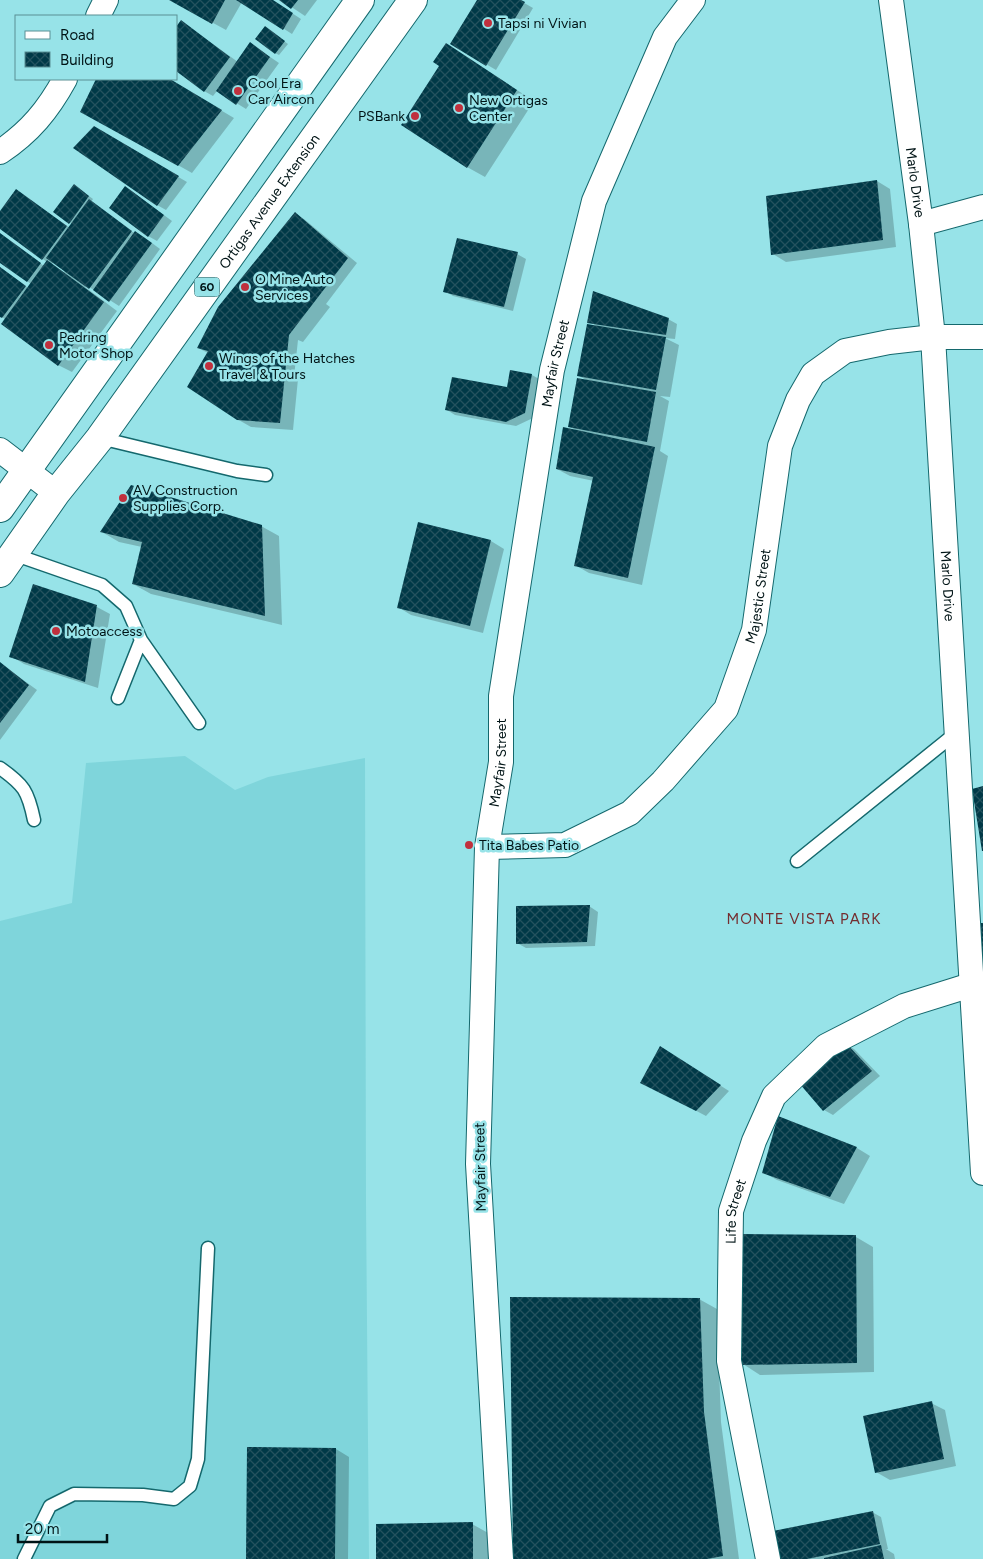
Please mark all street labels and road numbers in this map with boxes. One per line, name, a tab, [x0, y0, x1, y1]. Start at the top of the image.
street label: Ortigas Avenue Extension	[216, 131, 324, 272]
street label: Marlo Drive	[902, 146, 928, 219]
road number: 60	[194, 278, 220, 296]
street label: Mayfair Street	[538, 318, 573, 408]
street label: Majestic Street	[742, 548, 774, 646]
street label: Marlo Drive	[937, 550, 958, 622]
street label: Mayfair Street	[486, 718, 510, 808]
street label: Mayfair Street	[471, 1122, 490, 1212]
street label: Life Street	[723, 1177, 750, 1244]

